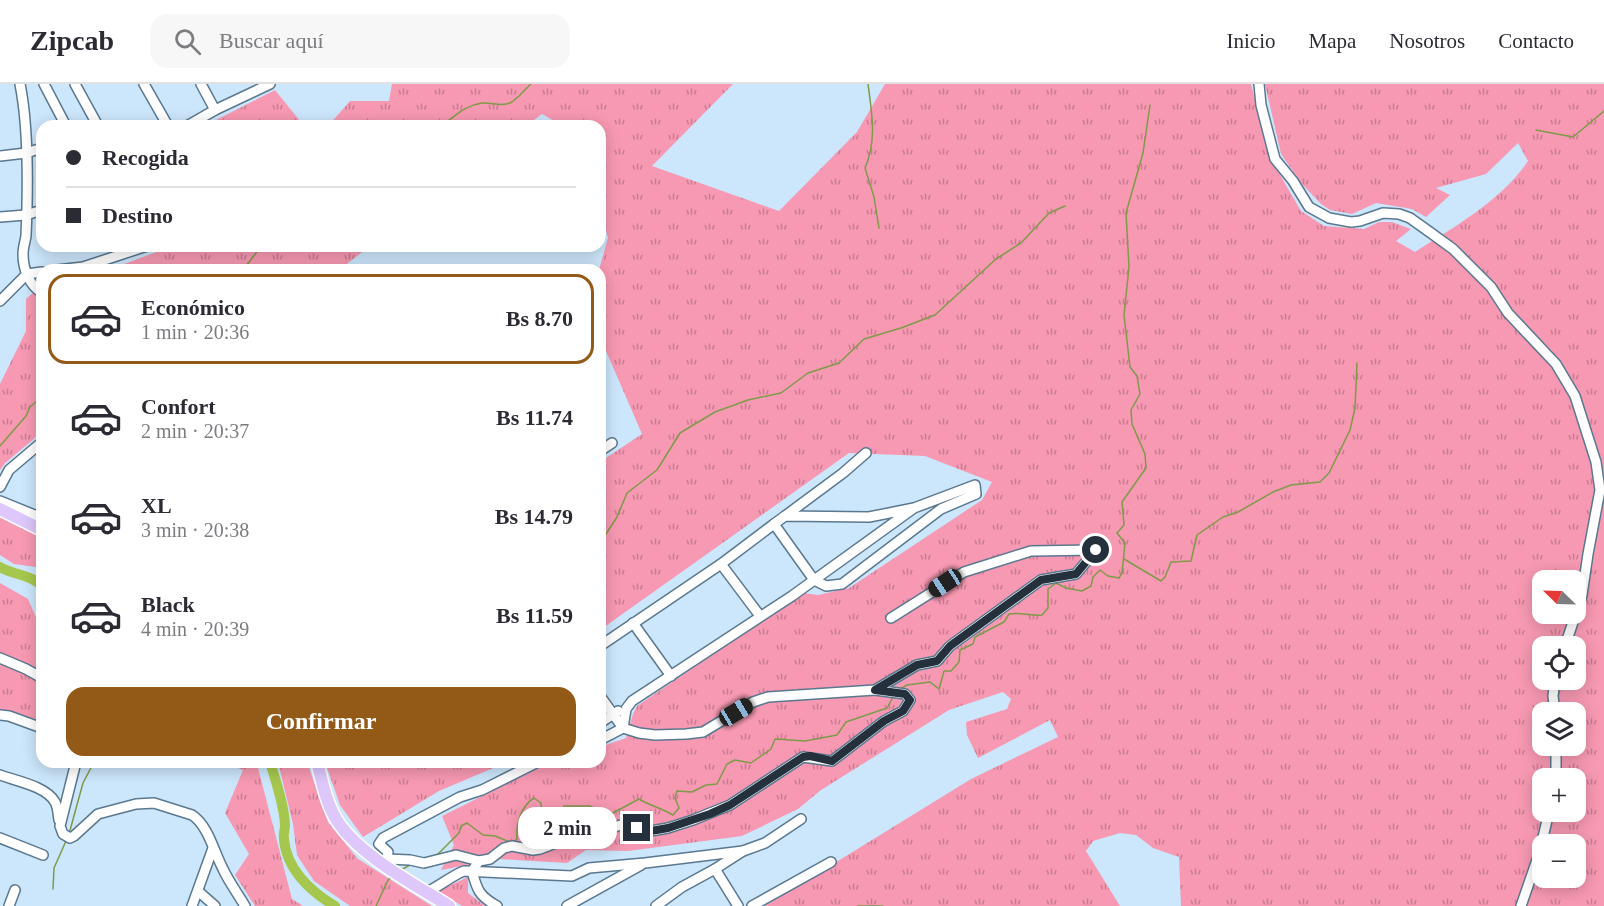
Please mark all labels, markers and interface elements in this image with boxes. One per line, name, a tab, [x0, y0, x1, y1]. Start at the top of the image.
search box	[150, 14, 570, 68]
text: Zipcab	[30, 25, 114, 56]
icon: search	[171, 25, 204, 58]
text: Buscar aquí	[219, 28, 324, 53]
text: Inicio	[1227, 29, 1276, 53]
text: Mapa	[1309, 29, 1356, 53]
text: Nosotros	[1389, 29, 1465, 53]
text: Contacto	[1498, 29, 1574, 53]
text: Recogida	[102, 145, 189, 170]
text: Destino	[102, 203, 173, 228]
icon: car	[69, 292, 123, 346]
text: Económico	[141, 295, 245, 320]
text: Bs 8.70	[506, 306, 573, 331]
text: 1 min · 20:36	[141, 321, 249, 343]
icon: car	[69, 391, 123, 445]
text: Confort	[141, 394, 216, 419]
text: Bs 11.74	[496, 405, 573, 430]
text: 2 min · 20:37	[141, 420, 249, 442]
icon: car	[69, 490, 123, 544]
text: XL	[141, 493, 172, 518]
text: Bs 14.79	[495, 504, 573, 529]
text: 3 min · 20:38	[141, 519, 249, 541]
route start	[1082, 536, 1109, 563]
car	[925, 566, 965, 600]
north arrow	[1532, 570, 1586, 624]
map controls	[1532, 570, 1586, 888]
icon: car	[69, 589, 123, 643]
text: Black	[141, 592, 195, 617]
text: Bs 11.59	[496, 603, 573, 628]
text: 4 min · 20:39	[141, 618, 249, 640]
button: locate	[1532, 636, 1586, 690]
button: Confirmar	[66, 687, 576, 756]
car	[716, 695, 756, 729]
button: layers	[1532, 702, 1586, 756]
button: +	[1532, 768, 1586, 822]
callout: 2 min	[517, 807, 616, 849]
route end	[623, 814, 650, 841]
text: 2 min	[543, 817, 592, 839]
button: −	[1532, 834, 1586, 888]

